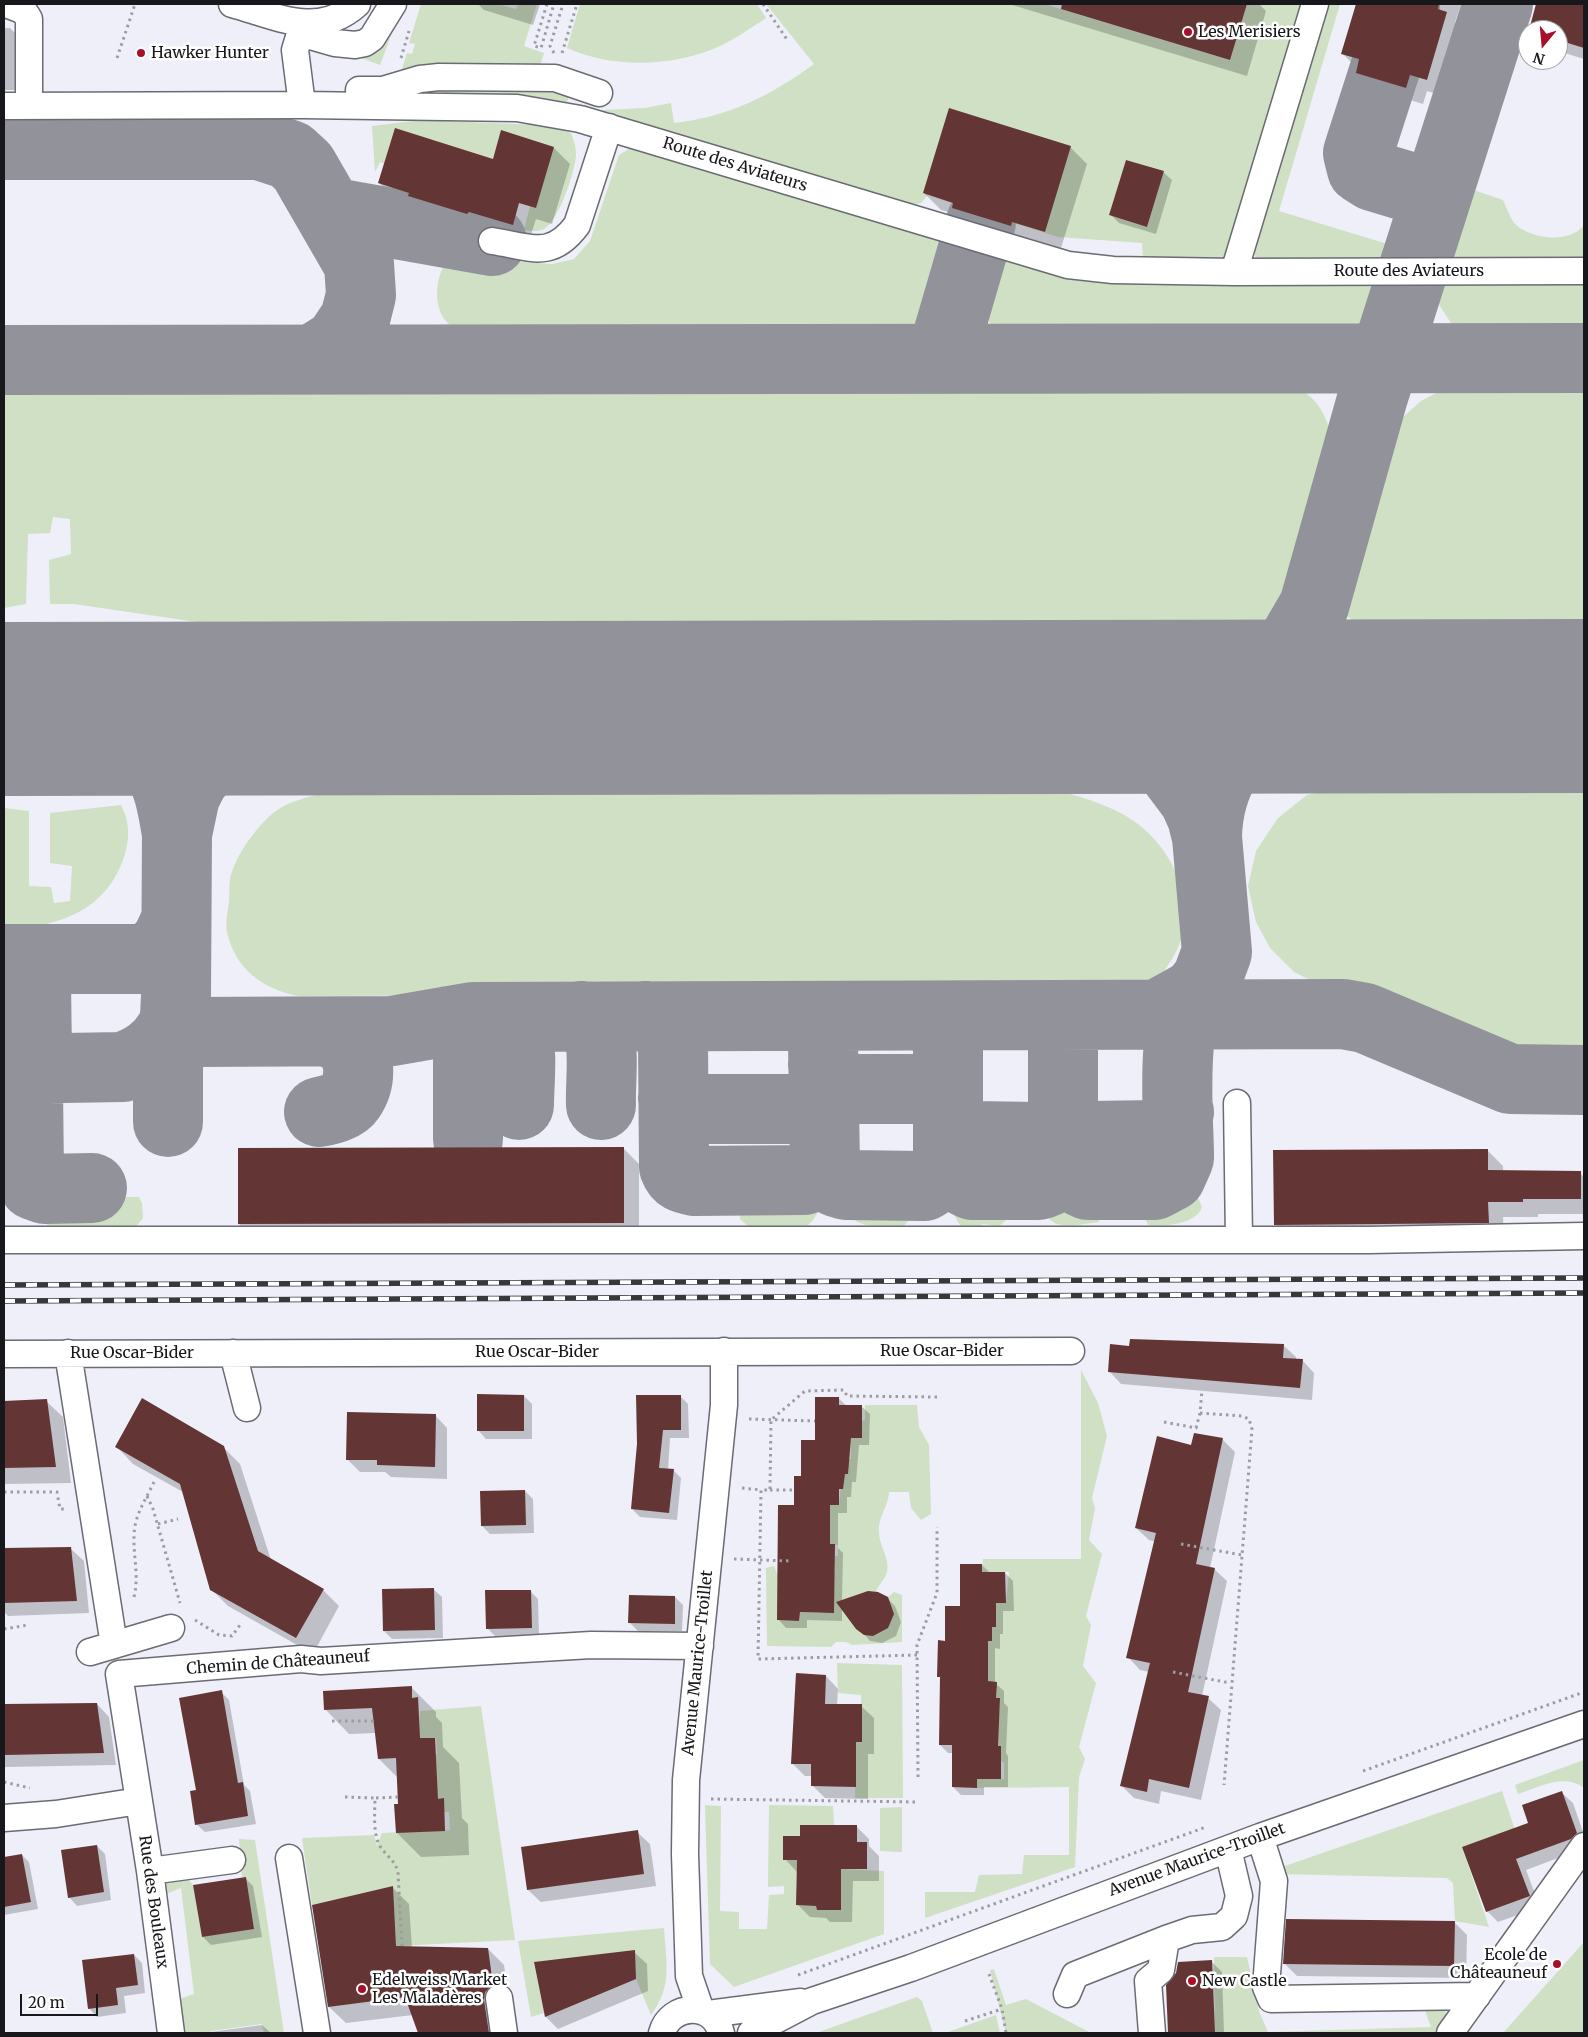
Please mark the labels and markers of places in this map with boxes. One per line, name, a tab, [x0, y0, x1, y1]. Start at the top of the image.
place label: Les Merisiers	[1198, 22, 1301, 42]
marker: Les Merisiers	[1182, 26, 1194, 38]
place label: Hawker Hunter	[151, 43, 269, 63]
marker: Hawker Hunter	[135, 47, 147, 59]
place label: Ecole de Châteauneuf	[1450, 1945, 1547, 1983]
marker: Ecole de Châteauneuf	[1551, 1958, 1563, 1970]
place label: Edelweiss Market Les Maladères	[372, 1970, 507, 2008]
place label: New Castle	[1202, 1971, 1287, 1991]
marker: New Castle	[1186, 1975, 1198, 1987]
marker: Edelweiss Market Les Maladères	[356, 1983, 368, 1995]

